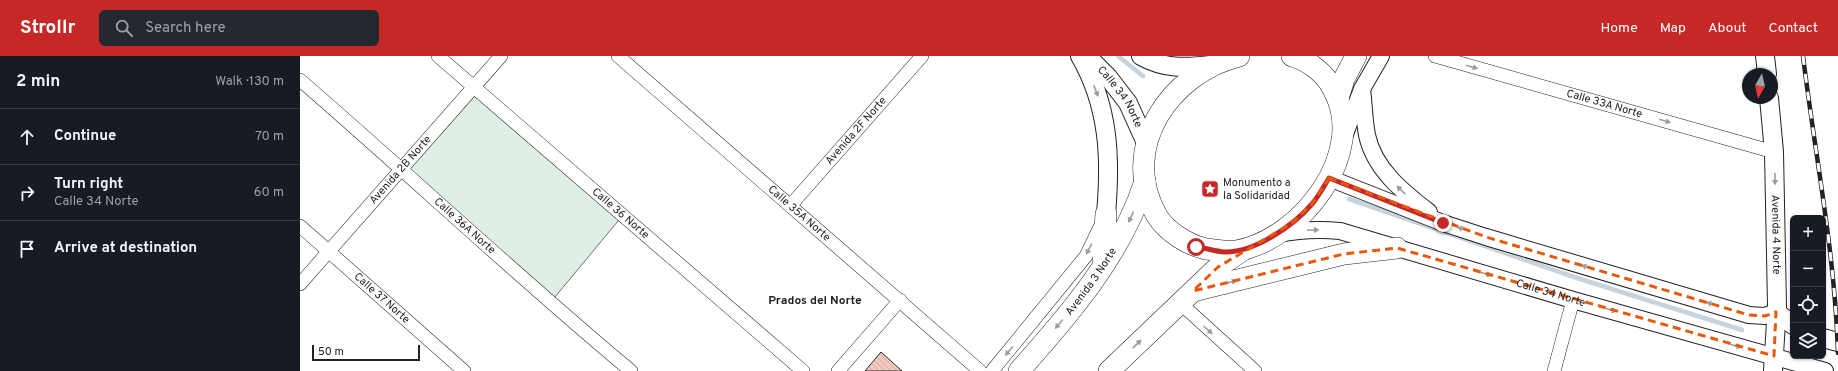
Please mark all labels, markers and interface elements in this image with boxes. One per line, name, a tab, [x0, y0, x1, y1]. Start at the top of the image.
search box	[99, 10, 379, 46]
text: Strollr	[20, 16, 75, 40]
icon: search	[113, 17, 135, 39]
text: Search here	[145, 19, 225, 38]
text: Home	[1601, 20, 1638, 37]
text: Map	[1660, 20, 1686, 37]
text: About	[1708, 20, 1747, 37]
text: Contact	[1769, 20, 1818, 37]
street label: Calle 34 Norte	[1094, 63, 1145, 130]
one-way arrow	[1467, 64, 1479, 70]
north arrow	[1742, 68, 1778, 104]
text: 2 min	[16, 71, 60, 93]
text: Walk · 130 m	[215, 74, 284, 90]
one-way arrow	[1094, 86, 1100, 98]
street label: Calle 33A Norte	[1565, 87, 1644, 121]
street label: Avenida 2F Norte	[822, 94, 890, 168]
one-way arrow	[1659, 118, 1671, 124]
icon: ahead	[16, 126, 38, 148]
text: Continue	[54, 127, 116, 146]
text: 70 m	[255, 129, 284, 145]
street label: Avenida 2B Norte	[366, 133, 435, 207]
one-way arrow	[1772, 173, 1778, 186]
text: Turn right	[54, 175, 123, 194]
place label: Monumento a la Solidaridad	[1223, 176, 1291, 203]
place icon: Monumento a la Solidaridad	[1200, 179, 1220, 199]
icon: right	[16, 182, 38, 204]
street label: Calle 35A Norte	[765, 183, 833, 245]
text: 60 m	[254, 185, 284, 201]
street label: Calle 36 Norte	[589, 185, 652, 242]
one-way arrow	[1396, 185, 1406, 195]
text: Calle 34 Norte	[54, 194, 139, 210]
street label: Calle 36A Norte	[431, 195, 498, 257]
street label: Avenida 4 Norte	[1768, 195, 1783, 275]
one-way arrow	[1128, 211, 1134, 222]
route end	[1434, 214, 1452, 232]
map controls	[1790, 215, 1826, 359]
button: +	[1790, 215, 1826, 251]
one-way arrow	[1307, 226, 1319, 233]
one-way arrow	[1456, 226, 1468, 232]
icon: arrive	[16, 238, 38, 260]
route start	[1187, 238, 1205, 256]
text: Arrive at destination	[54, 239, 197, 258]
one-way arrow	[1086, 243, 1093, 255]
street label: Avenida 3 Norte	[1063, 245, 1120, 318]
button: −	[1790, 251, 1826, 287]
one-way arrow	[1581, 264, 1593, 270]
street label: Calle 37 Norte	[351, 270, 413, 327]
one-way arrow	[1480, 271, 1492, 277]
street label: Calle 34 Norte	[1514, 277, 1587, 310]
one-way arrow	[1224, 278, 1237, 284]
button: locate	[1790, 287, 1826, 323]
district label: Prados del Norte	[768, 293, 862, 309]
one-way arrow	[1705, 301, 1717, 307]
one-way arrow	[1604, 308, 1617, 314]
one-way arrow	[1054, 319, 1063, 330]
button: layers	[1790, 323, 1826, 359]
one-way arrow	[1203, 325, 1213, 335]
one-way arrow	[1133, 340, 1142, 349]
scale bar	[312, 343, 420, 362]
one-way arrow	[1730, 343, 1742, 349]
text: 50 m	[318, 345, 344, 359]
one-way arrow	[1004, 346, 1013, 356]

